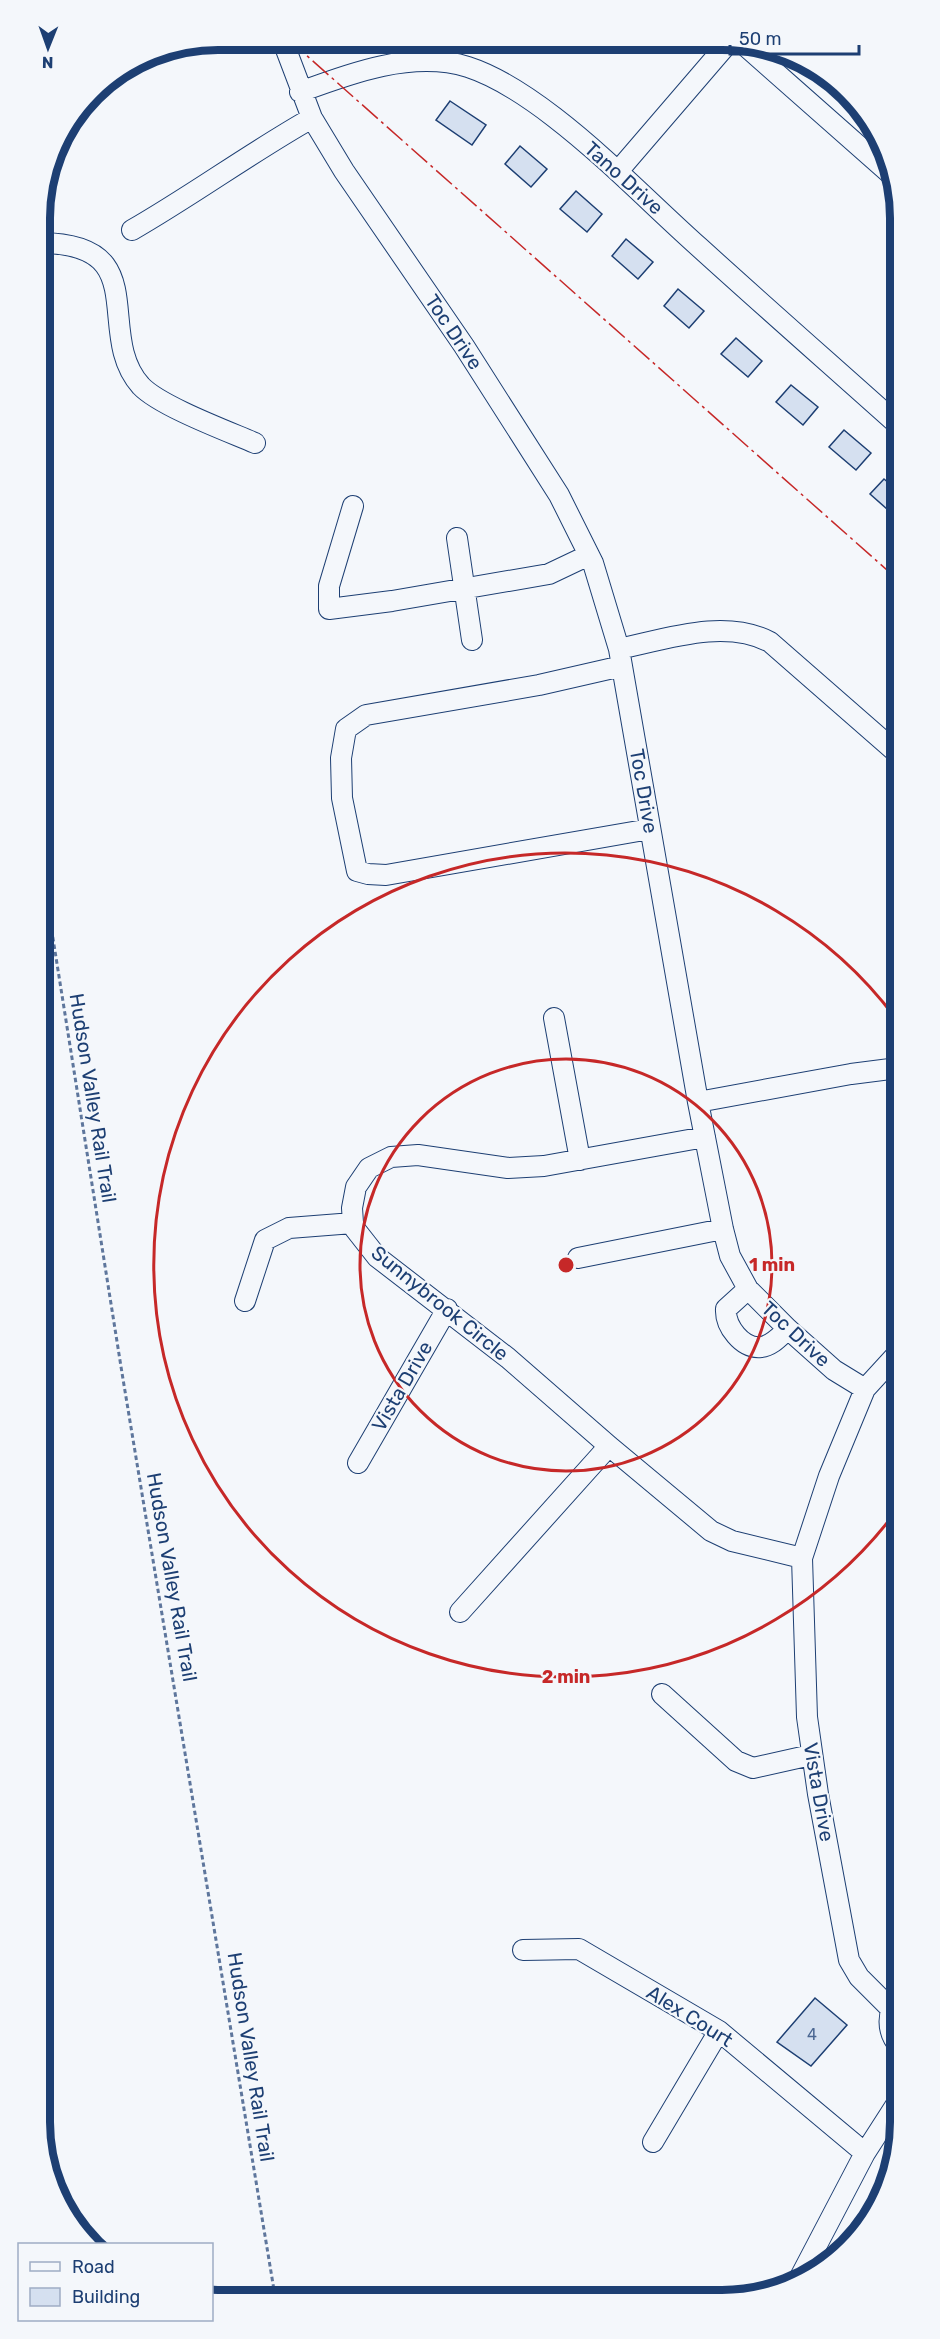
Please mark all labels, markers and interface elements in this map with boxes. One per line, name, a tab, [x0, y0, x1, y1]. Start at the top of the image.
north arrow	[18, 18, 78, 78]
scale bar	[730, 18, 859, 56]
text: 50 m	[739, 28, 782, 50]
text: N	[42, 53, 54, 72]
street label: Tano Drive	[580, 136, 668, 220]
street label: Toc Drive	[420, 290, 488, 374]
street label: Toc Drive	[625, 747, 663, 835]
street label: Hudson Valley Rail Trail	[65, 992, 121, 1204]
street label: Sunnybrook Circle	[367, 1240, 513, 1366]
text: 1 min	[749, 1254, 795, 1276]
centre of rings	[556, 1255, 576, 1275]
street label: Toc Drive	[757, 1296, 835, 1372]
street label: Vista Drive	[367, 1337, 437, 1435]
street label: Hudson Valley Rail Trail	[142, 1471, 202, 1683]
text: 2 min	[542, 1666, 590, 1688]
street label: Vista Drive	[799, 1741, 839, 1843]
street label: Hudson Valley Rail Trail	[223, 1951, 279, 2163]
street label: Alex Court	[642, 1980, 738, 2052]
house number: 4	[807, 2025, 817, 2044]
legend	[18, 2243, 213, 2321]
text: Road	[72, 2256, 115, 2278]
text: Building	[72, 2286, 140, 2308]

